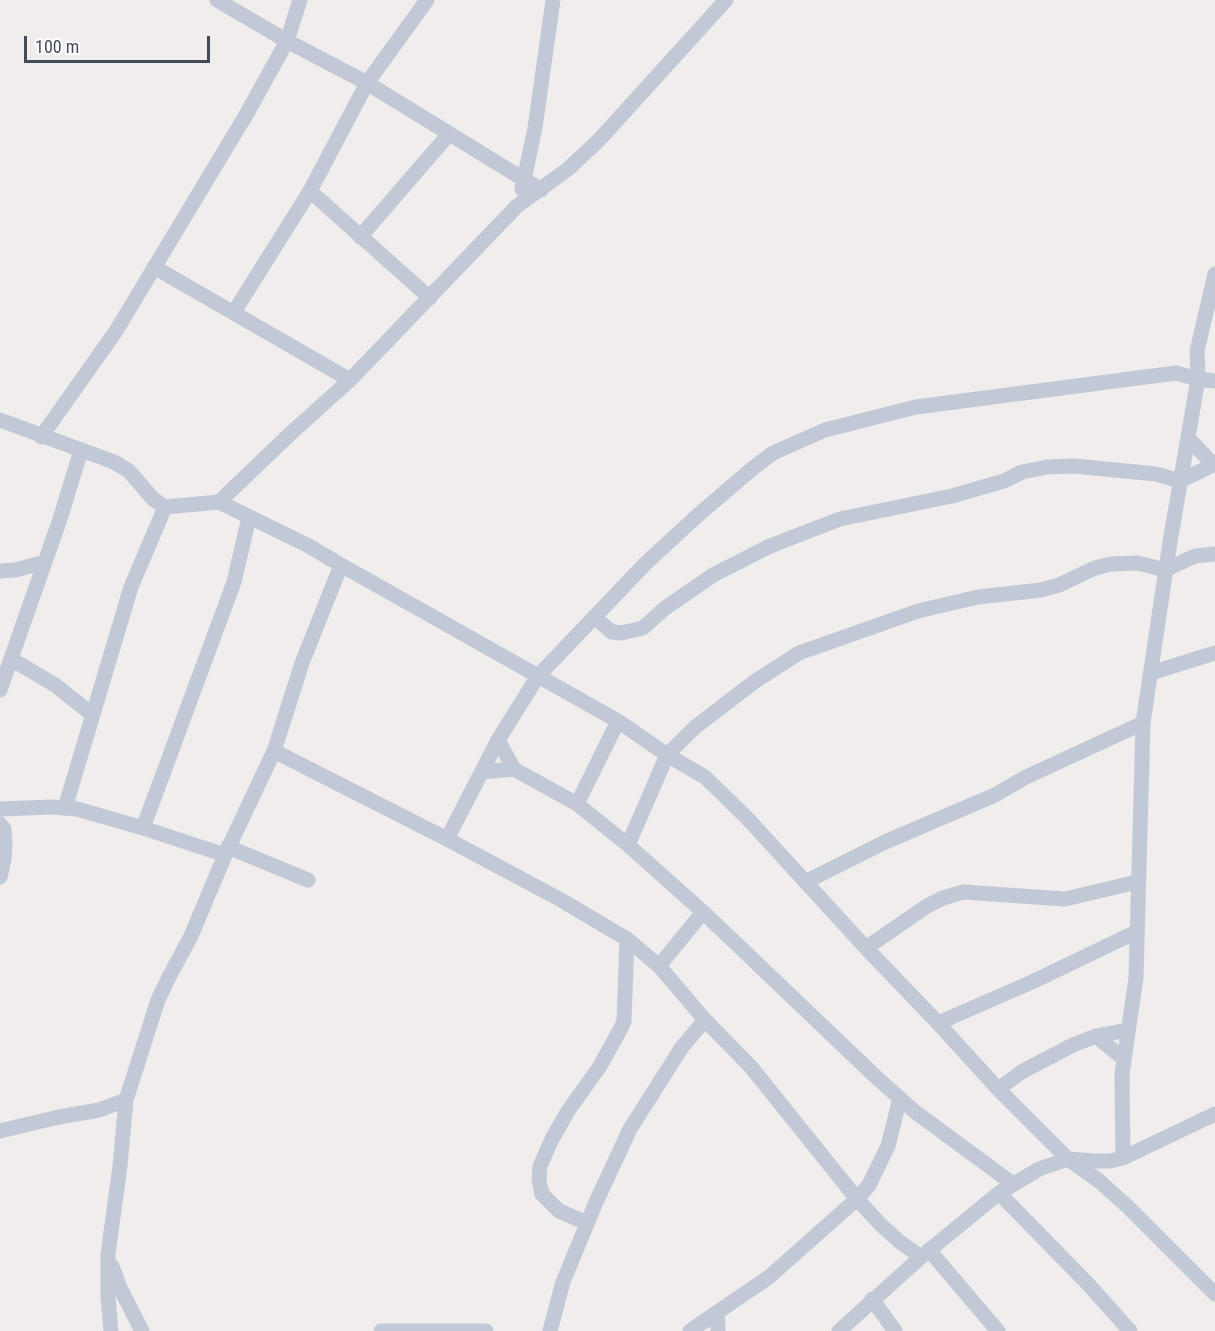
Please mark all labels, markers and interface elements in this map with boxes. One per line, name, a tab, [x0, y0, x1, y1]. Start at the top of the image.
scale bar	[27, 24, 213, 62]
text: 100 m	[35, 36, 79, 57]

